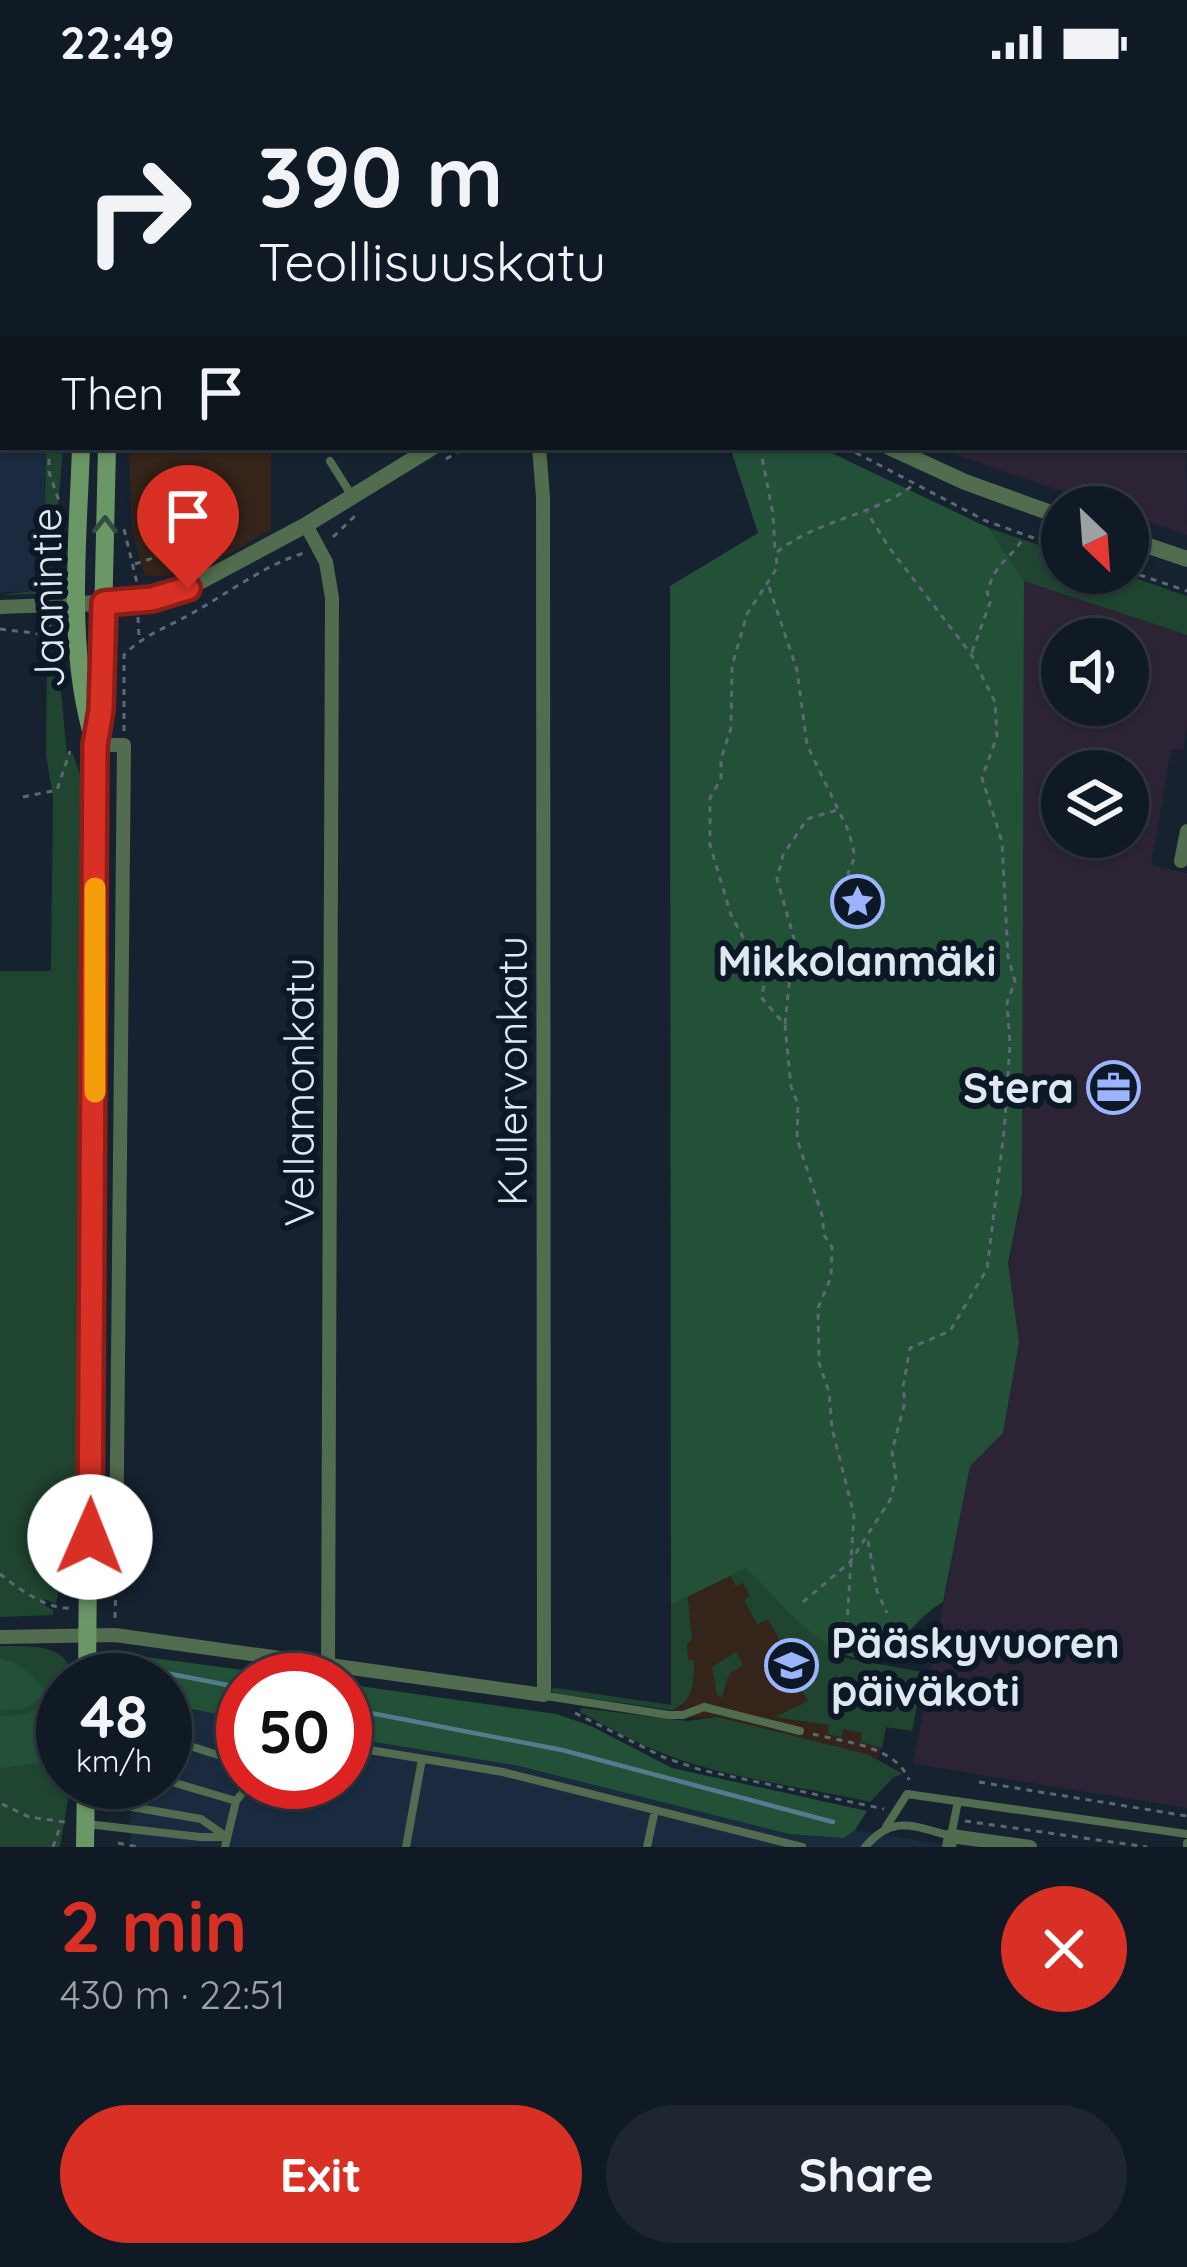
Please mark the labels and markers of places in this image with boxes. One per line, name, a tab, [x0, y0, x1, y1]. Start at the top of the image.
pin	[137, 465, 239, 588]
place icon: Mikkolanmäki	[829, 873, 885, 929]
place label: Mikkolanmäki	[718, 934, 996, 987]
office icon: Stera	[1085, 1059, 1141, 1115]
place label: Stera	[963, 1061, 1074, 1114]
place label: Pääskyvuoren päiväkoti	[831, 1616, 1120, 1717]
school or university icon: Pääskyvuoren päiväkoti	[764, 1638, 820, 1694]

